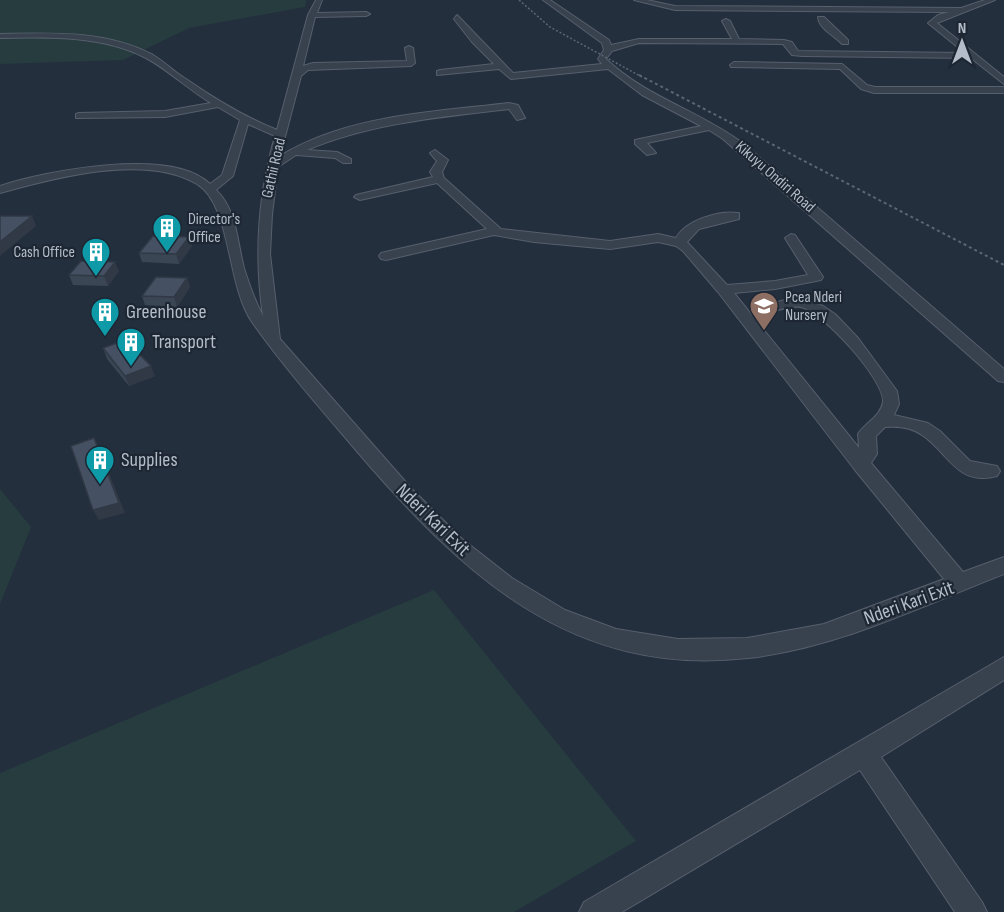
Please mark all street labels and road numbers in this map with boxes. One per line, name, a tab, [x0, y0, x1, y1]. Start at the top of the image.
street label: Gathii Road	[258, 136, 290, 200]
street label: Kikuyu Ondiri Road	[731, 137, 819, 217]
street label: Nderi Kari Exit	[391, 479, 475, 561]
street label: Nderi Kari Exit	[861, 576, 957, 630]

